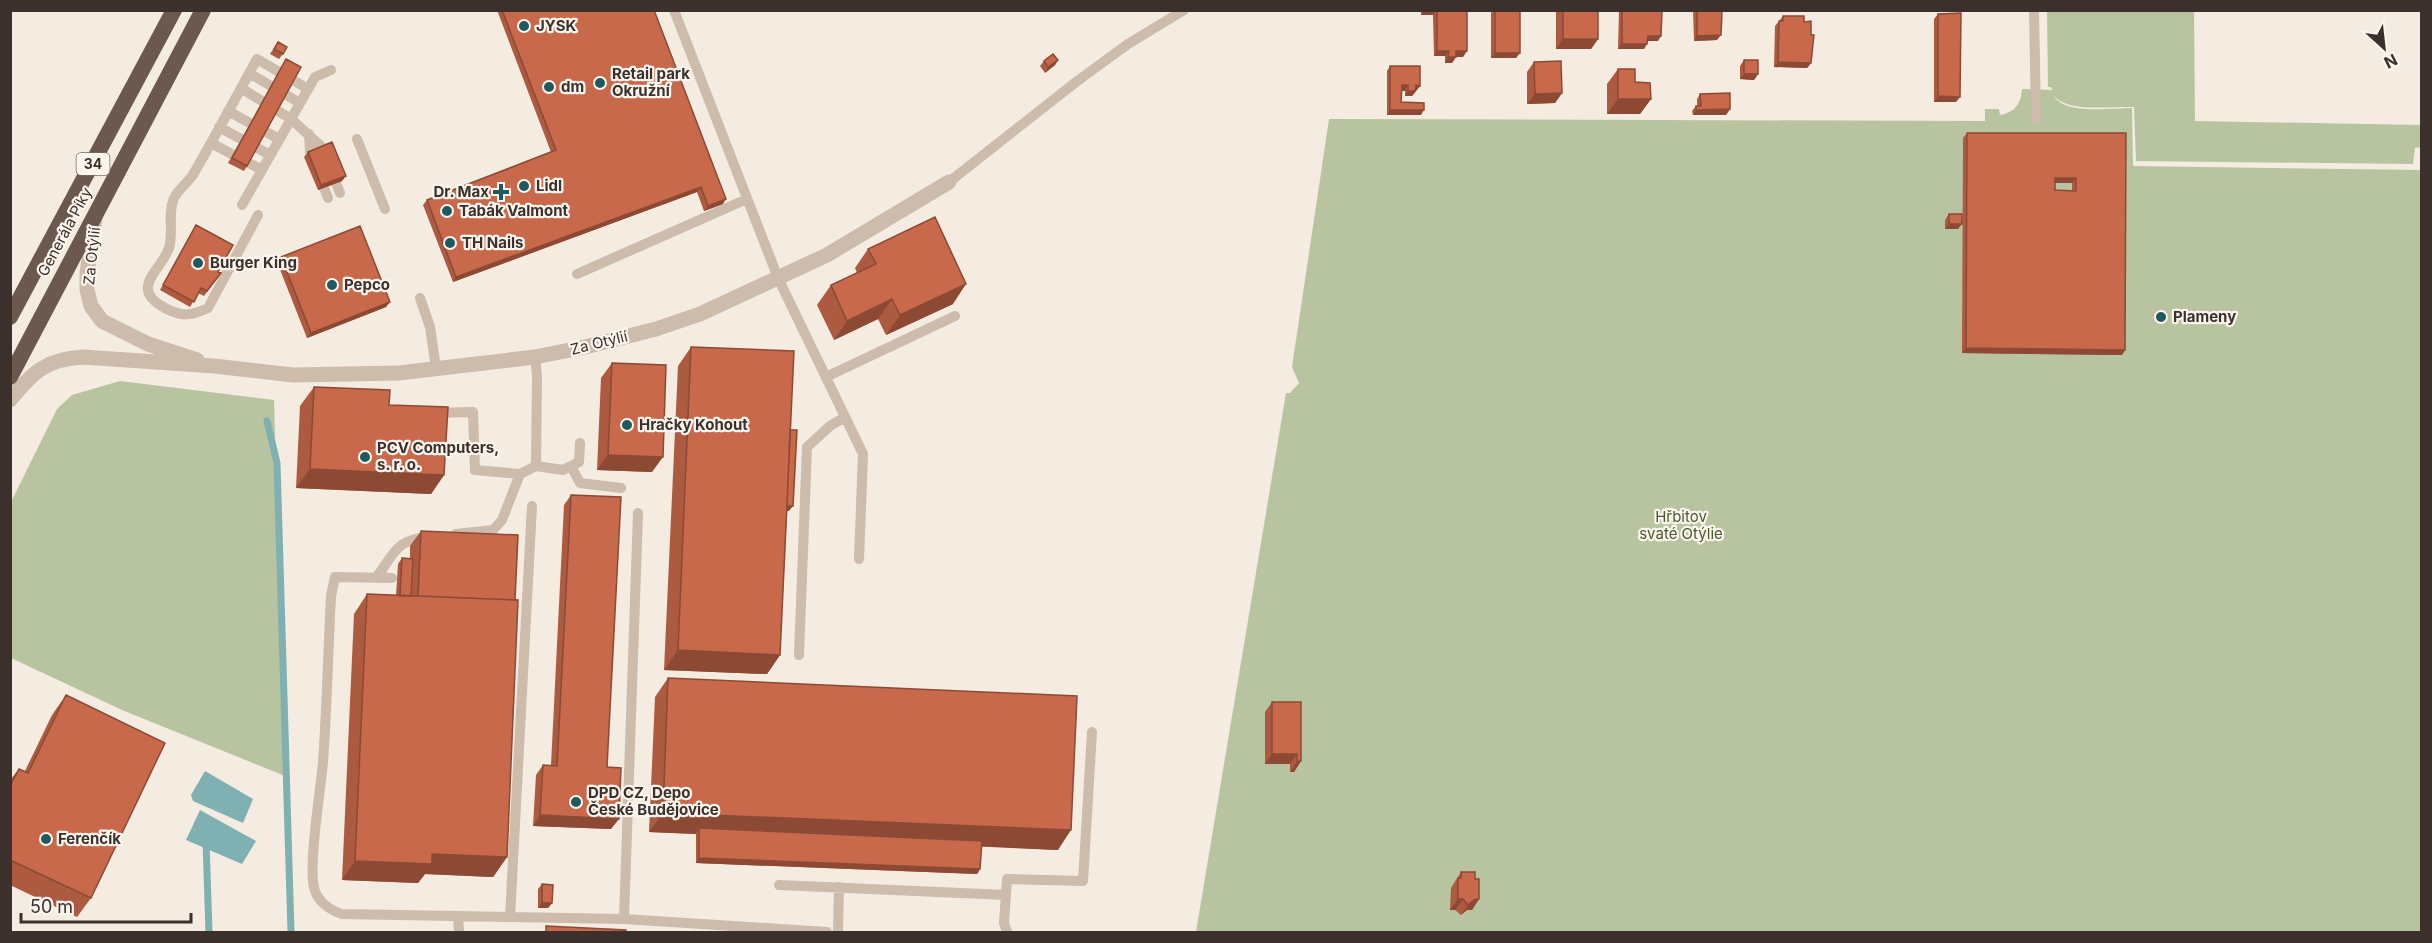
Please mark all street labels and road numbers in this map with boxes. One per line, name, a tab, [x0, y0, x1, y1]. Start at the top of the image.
road number: 34	[76, 153, 110, 175]
street label: Generála Píky	[33, 184, 96, 279]
street label: Za Otýlií	[79, 226, 104, 286]
street label: Za Otýlií	[568, 326, 630, 359]

